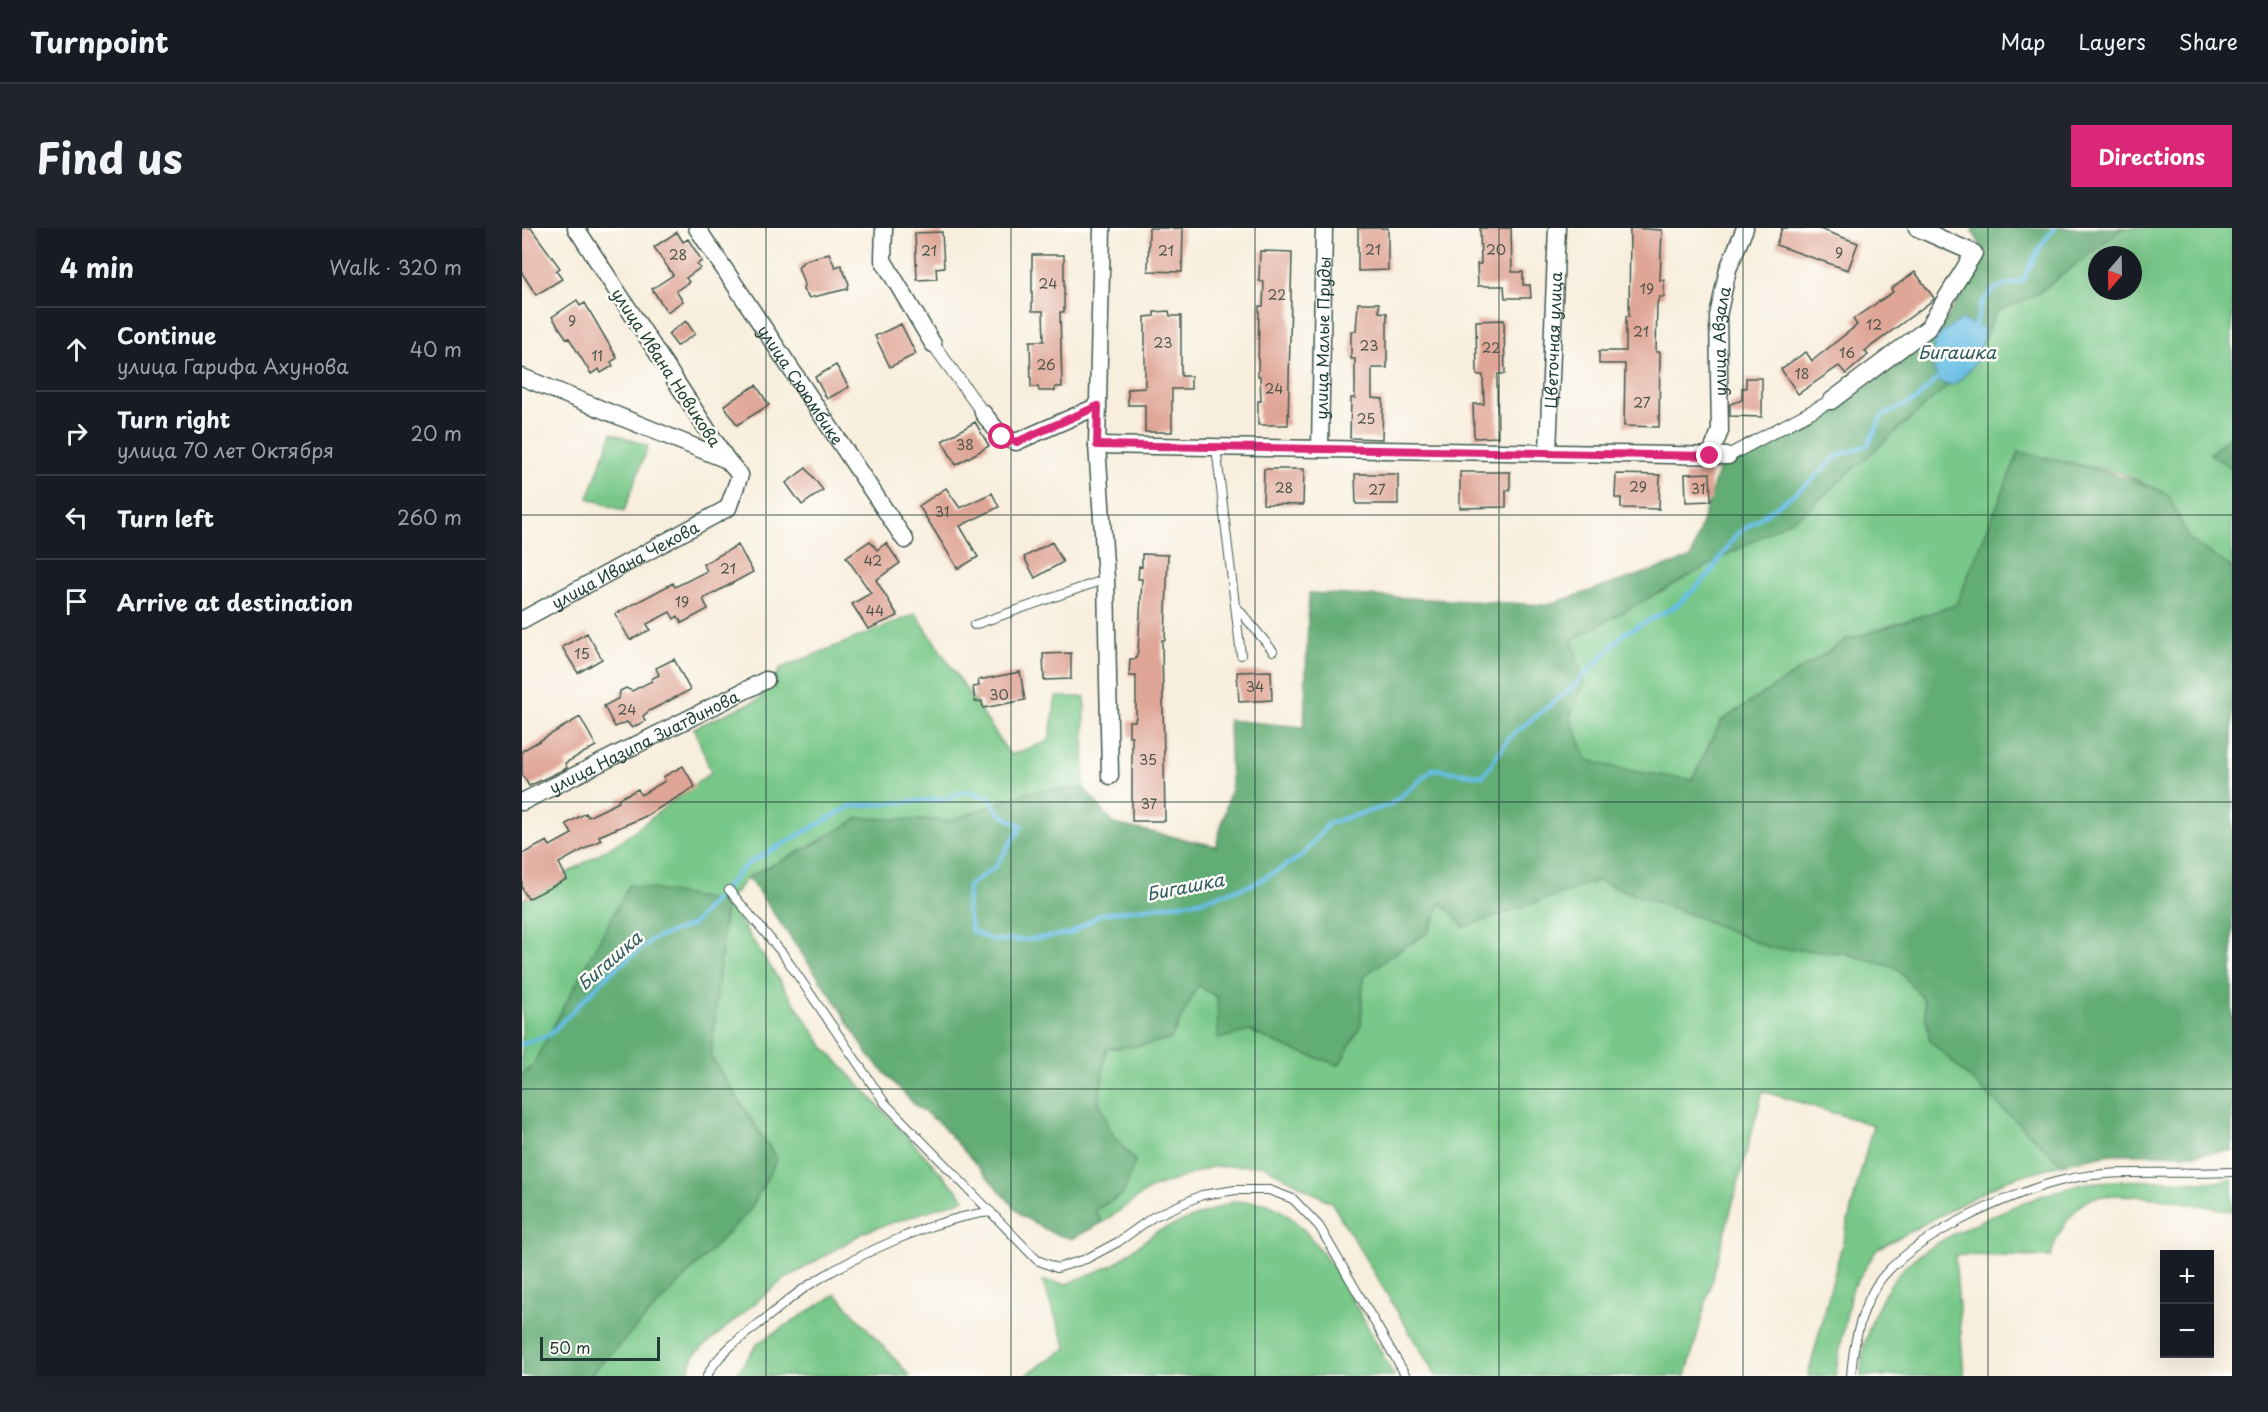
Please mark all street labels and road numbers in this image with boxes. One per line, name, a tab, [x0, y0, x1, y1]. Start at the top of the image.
street label: улица Малые Пруды	[1309, 256, 1335, 420]
street label: Цветочная улица	[1538, 271, 1567, 409]
street label: улица Ивана Новикова	[607, 283, 728, 451]
street label: улица Авзала	[1706, 284, 1736, 396]
street label: улица Сююмбике	[753, 320, 850, 449]
street label: улица Ивана Чекова	[547, 514, 703, 614]
street label: улица Назипа Зиатдинова	[545, 684, 743, 799]

